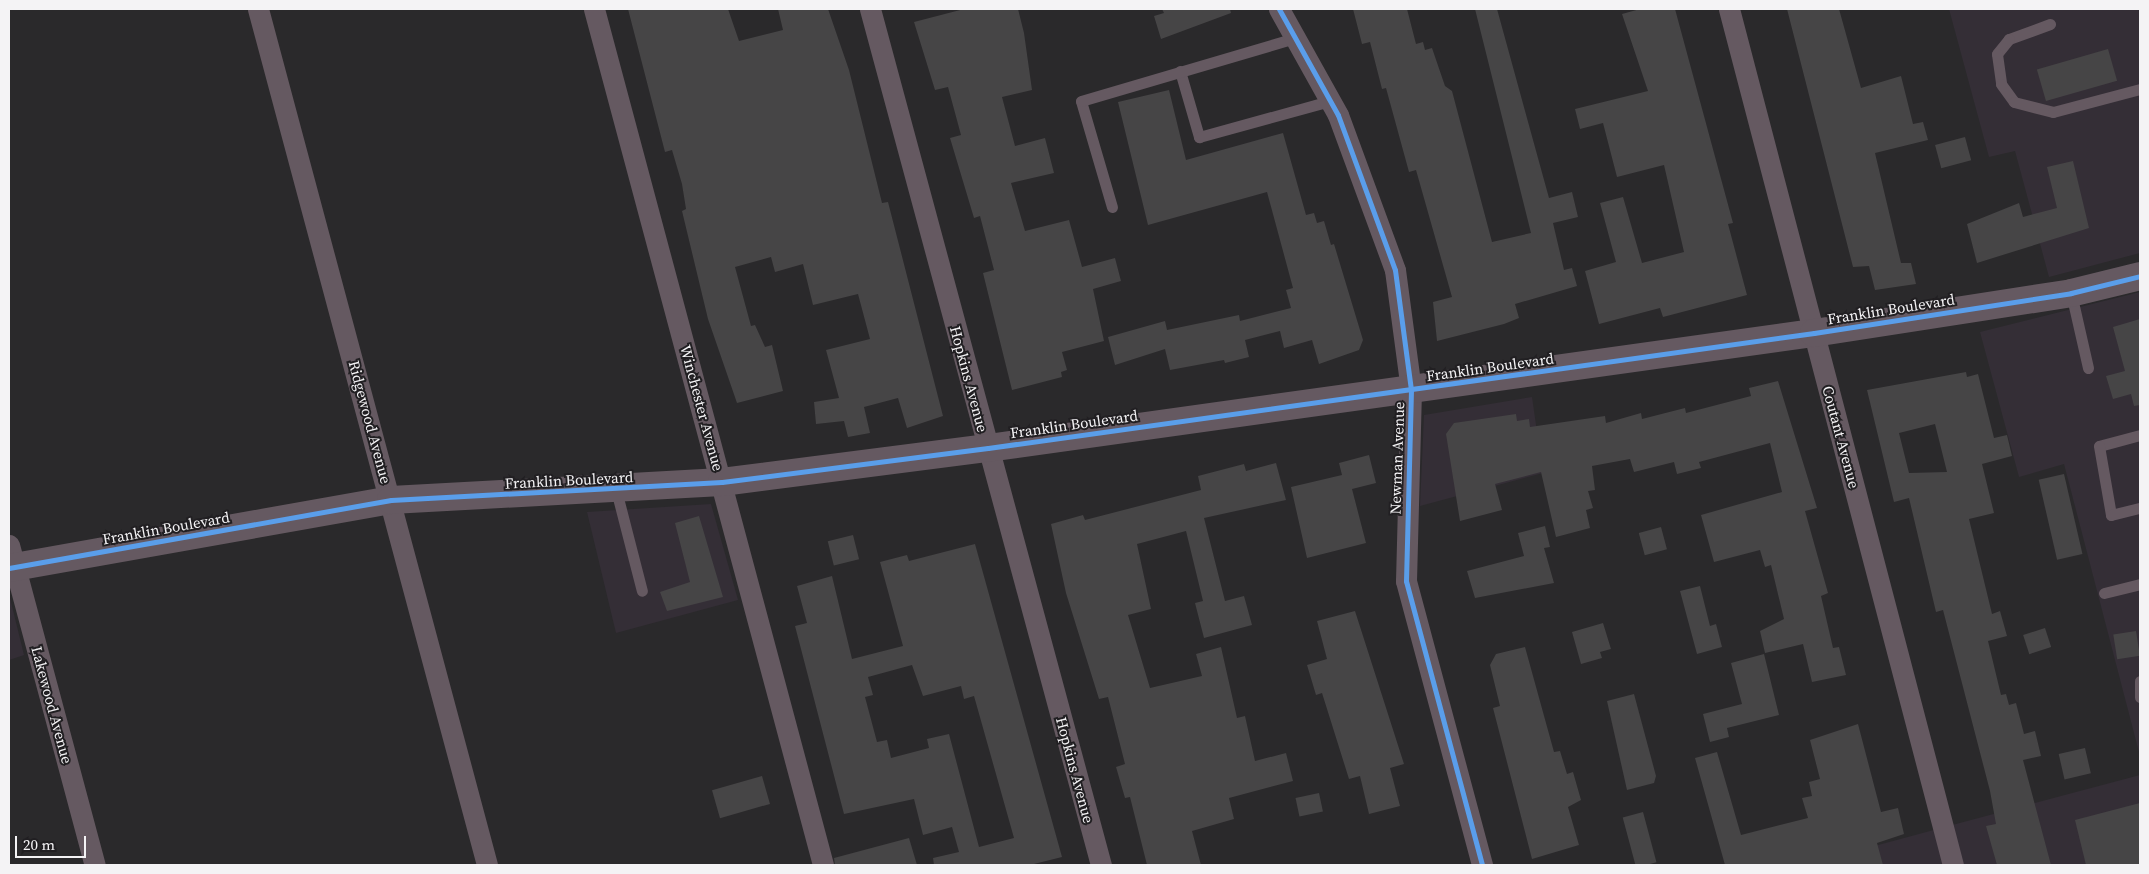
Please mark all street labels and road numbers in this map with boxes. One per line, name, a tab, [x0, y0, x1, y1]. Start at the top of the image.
street label: Franklin Boulevard	[1826, 290, 1956, 328]
street label: Hopkins Avenue	[946, 324, 992, 434]
street label: Winchester Avenue	[677, 343, 727, 473]
street label: Franklin Boulevard	[1425, 349, 1555, 385]
street label: Ridgewood Avenue	[345, 359, 395, 485]
street label: Coutant Avenue	[1819, 384, 1863, 490]
street label: Newman Avenue	[1386, 401, 1408, 515]
street label: Franklin Boulevard	[1009, 406, 1139, 442]
street label: Franklin Boulevard	[504, 468, 634, 492]
street label: Franklin Boulevard	[101, 508, 231, 548]
street label: Lakewood Avenue	[28, 644, 76, 766]
street label: Hopkins Avenue	[1052, 715, 1098, 825]

